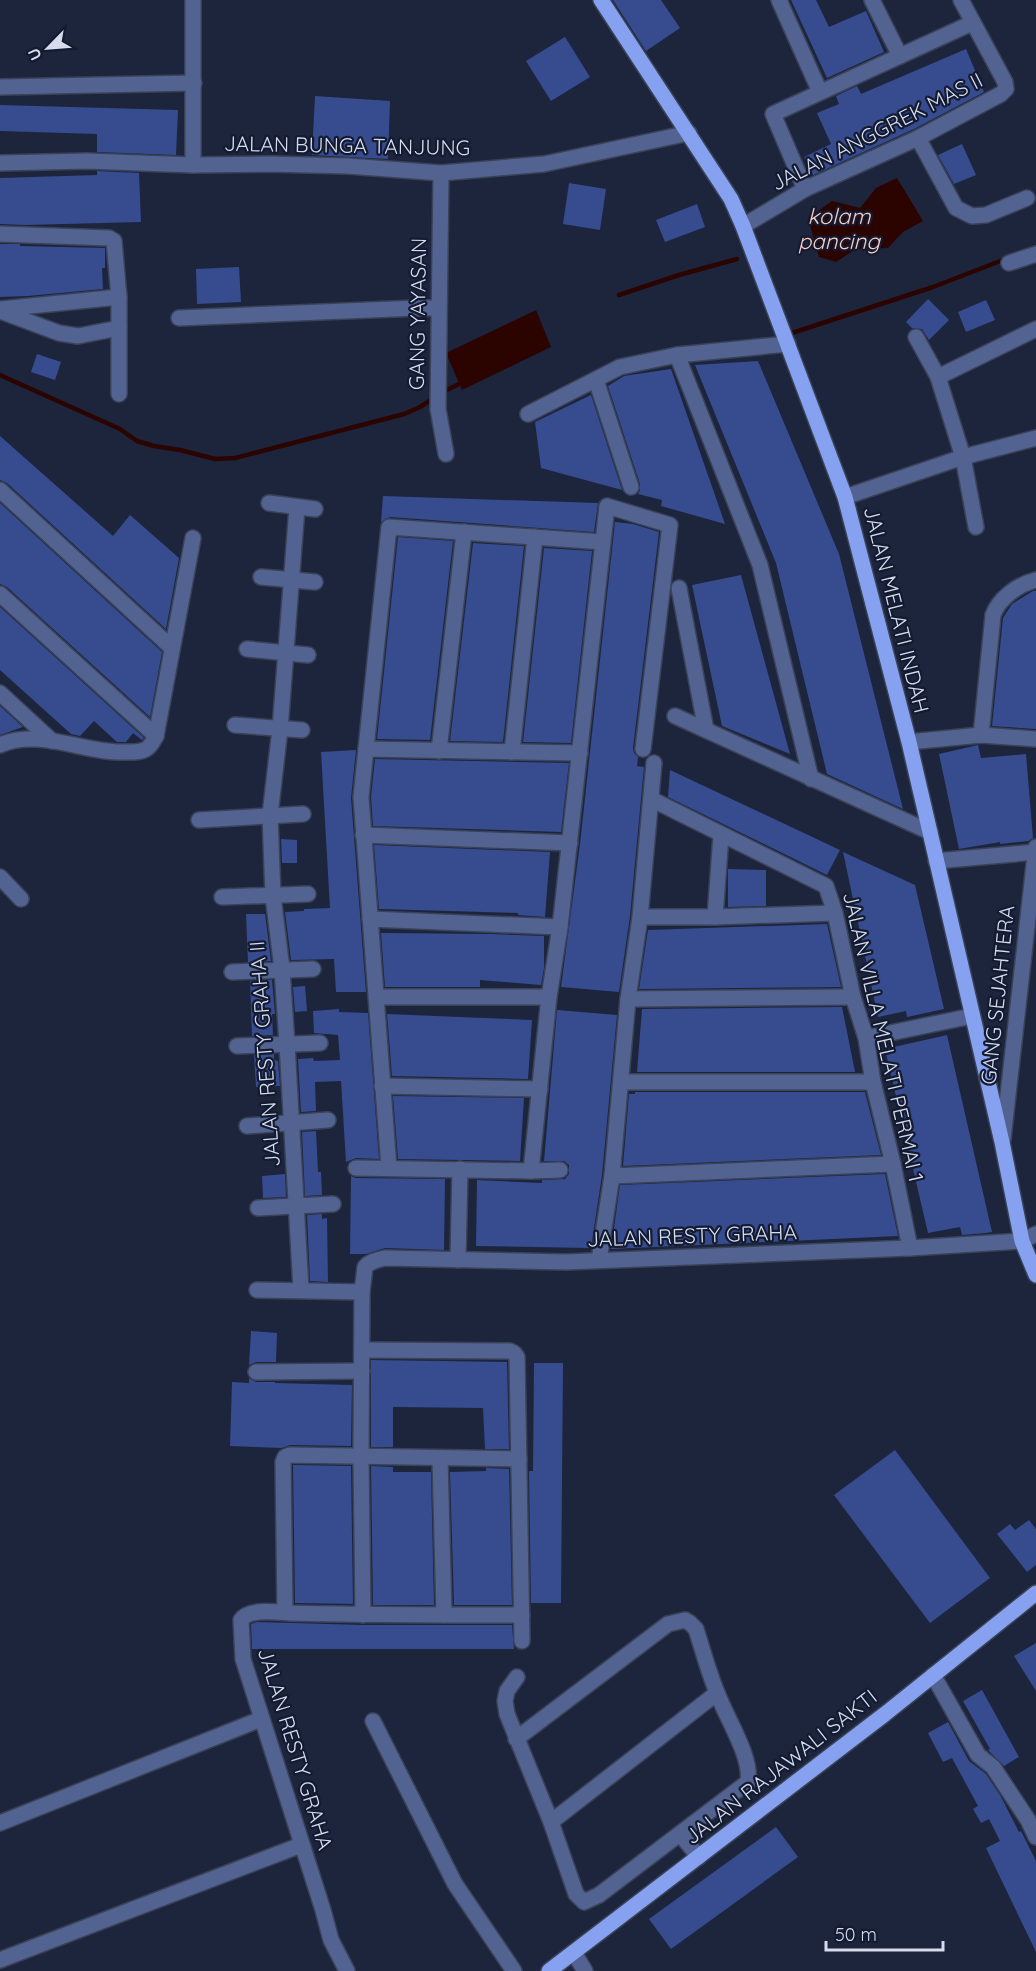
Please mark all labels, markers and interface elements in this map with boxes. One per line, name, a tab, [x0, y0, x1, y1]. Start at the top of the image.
north arrow	[18, 18, 78, 78]
text: U	[23, 45, 46, 64]
street label: JALAN ANGGREK MAS II	[766, 66, 987, 196]
street label: JALAN BUNGA TANJUNG	[224, 130, 470, 160]
water label: kolam pancing	[798, 202, 881, 255]
street label: GANG YAYASAN	[403, 238, 431, 390]
street label: JALAN MELATI INDAH	[859, 504, 935, 716]
street label: JALAN VILLA MELATI PERMAI 1	[838, 889, 930, 1184]
street label: GANG SEJAHTERA	[975, 904, 1019, 1086]
street label: JALAN RESTY GRAHA II	[243, 940, 285, 1168]
street label: JALAN RESTY GRAHA	[586, 1218, 797, 1252]
street label: JALAN RESTY GRAHA	[253, 1644, 339, 1853]
street label: JALAN RAJAWALI SAKTI	[679, 1683, 882, 1849]
scale bar	[826, 1914, 943, 1952]
text: 50 m	[835, 1923, 877, 1946]

